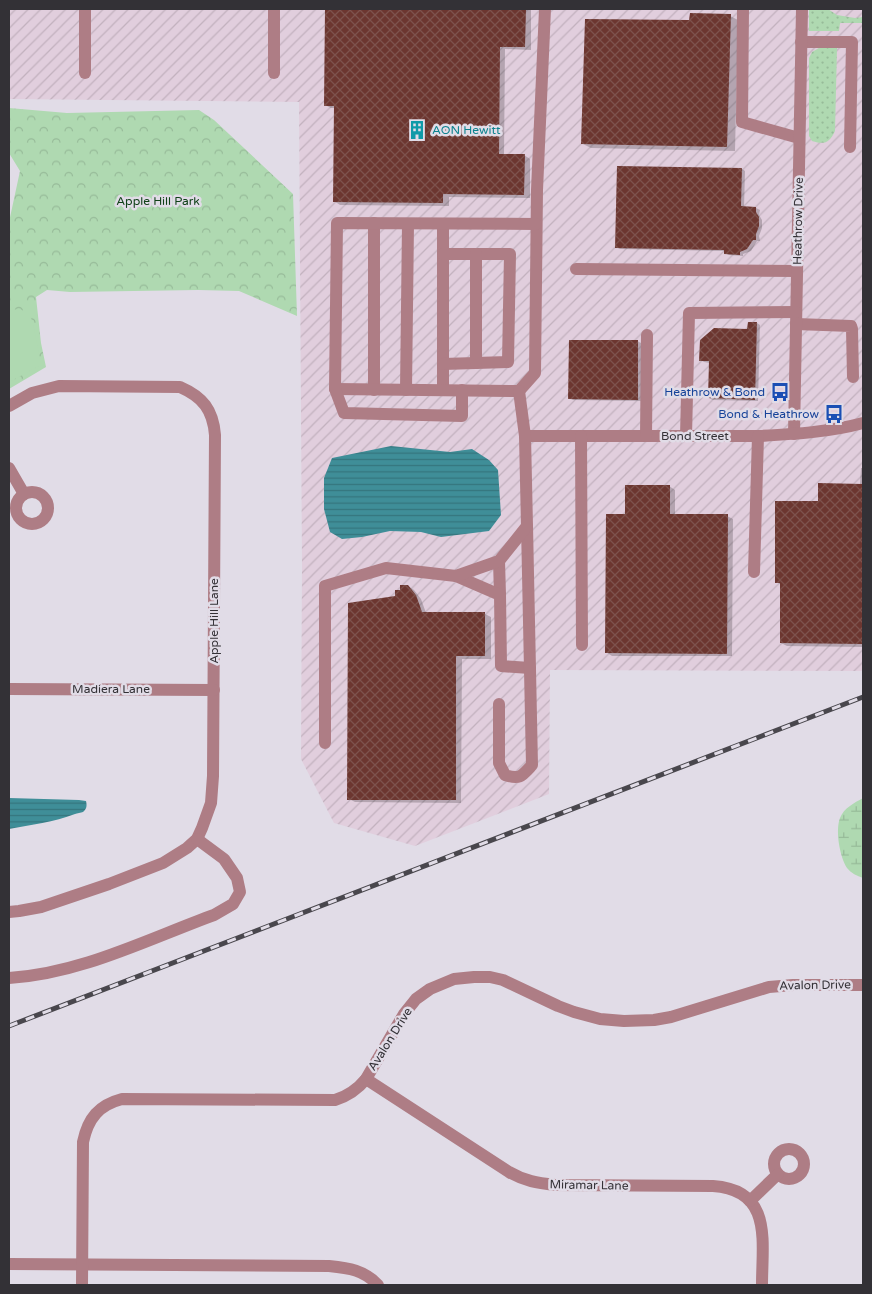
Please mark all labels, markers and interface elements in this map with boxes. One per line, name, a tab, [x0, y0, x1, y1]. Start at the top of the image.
building icon: AON Hewitt	[406, 119, 428, 141]
place label: AON Hewitt	[432, 123, 501, 137]
street label: Heathrow Drive	[790, 177, 806, 265]
park label: Apple Hill Park	[116, 194, 200, 208]
bus stop icon: Heathrow & Bond	[769, 381, 791, 403]
place label: Heathrow & Bond	[664, 385, 765, 399]
bus stop icon: Bond & Heathrow	[823, 403, 845, 425]
place label: Bond & Heathrow	[718, 407, 819, 421]
street label: Bond Street	[661, 429, 729, 443]
street label: Apple Hill Lane	[207, 578, 221, 664]
street label: Madiera Lane	[72, 682, 150, 696]
street label: Avalon Drive	[779, 977, 851, 993]
street label: Avalon Drive	[365, 1005, 415, 1073]
street label: Miramar Lane	[549, 1177, 629, 1193]

